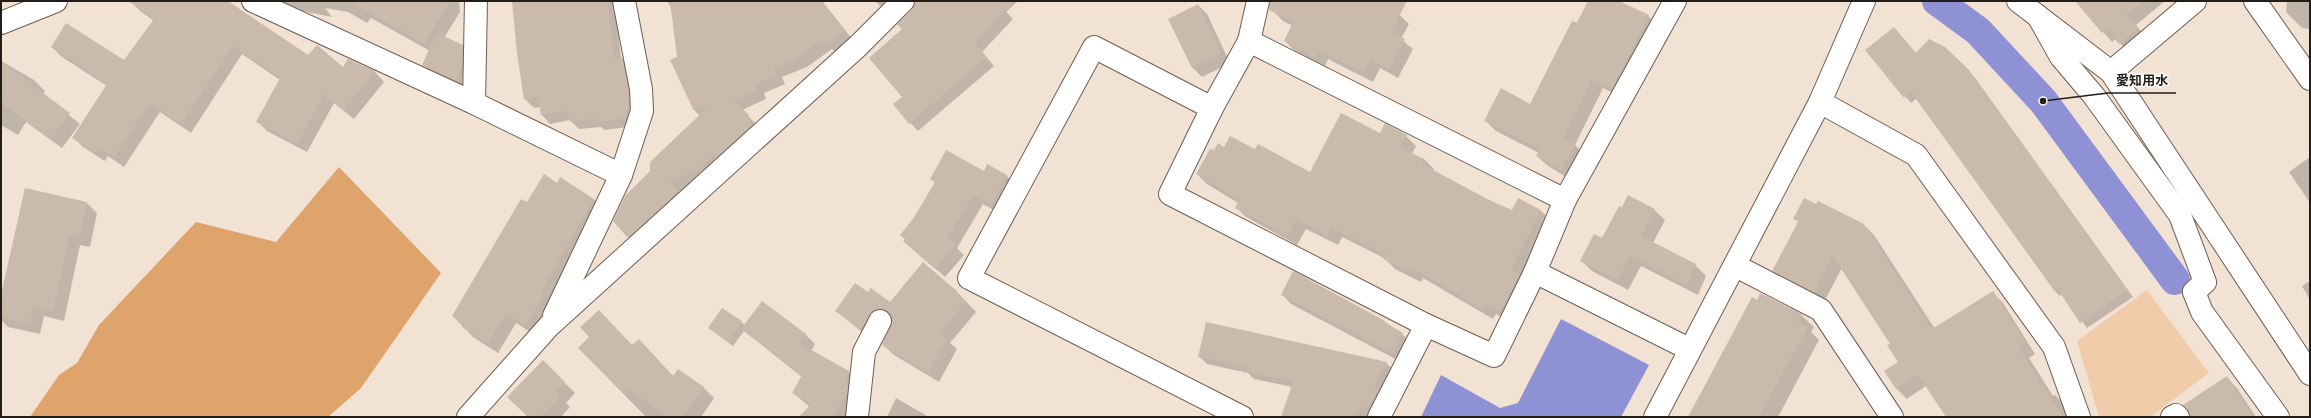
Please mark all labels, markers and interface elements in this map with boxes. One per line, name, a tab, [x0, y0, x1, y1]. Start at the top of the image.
callout: 愛知用水	[2108, 68, 2176, 93]
text: 愛知用水	[2116, 71, 2168, 90]

